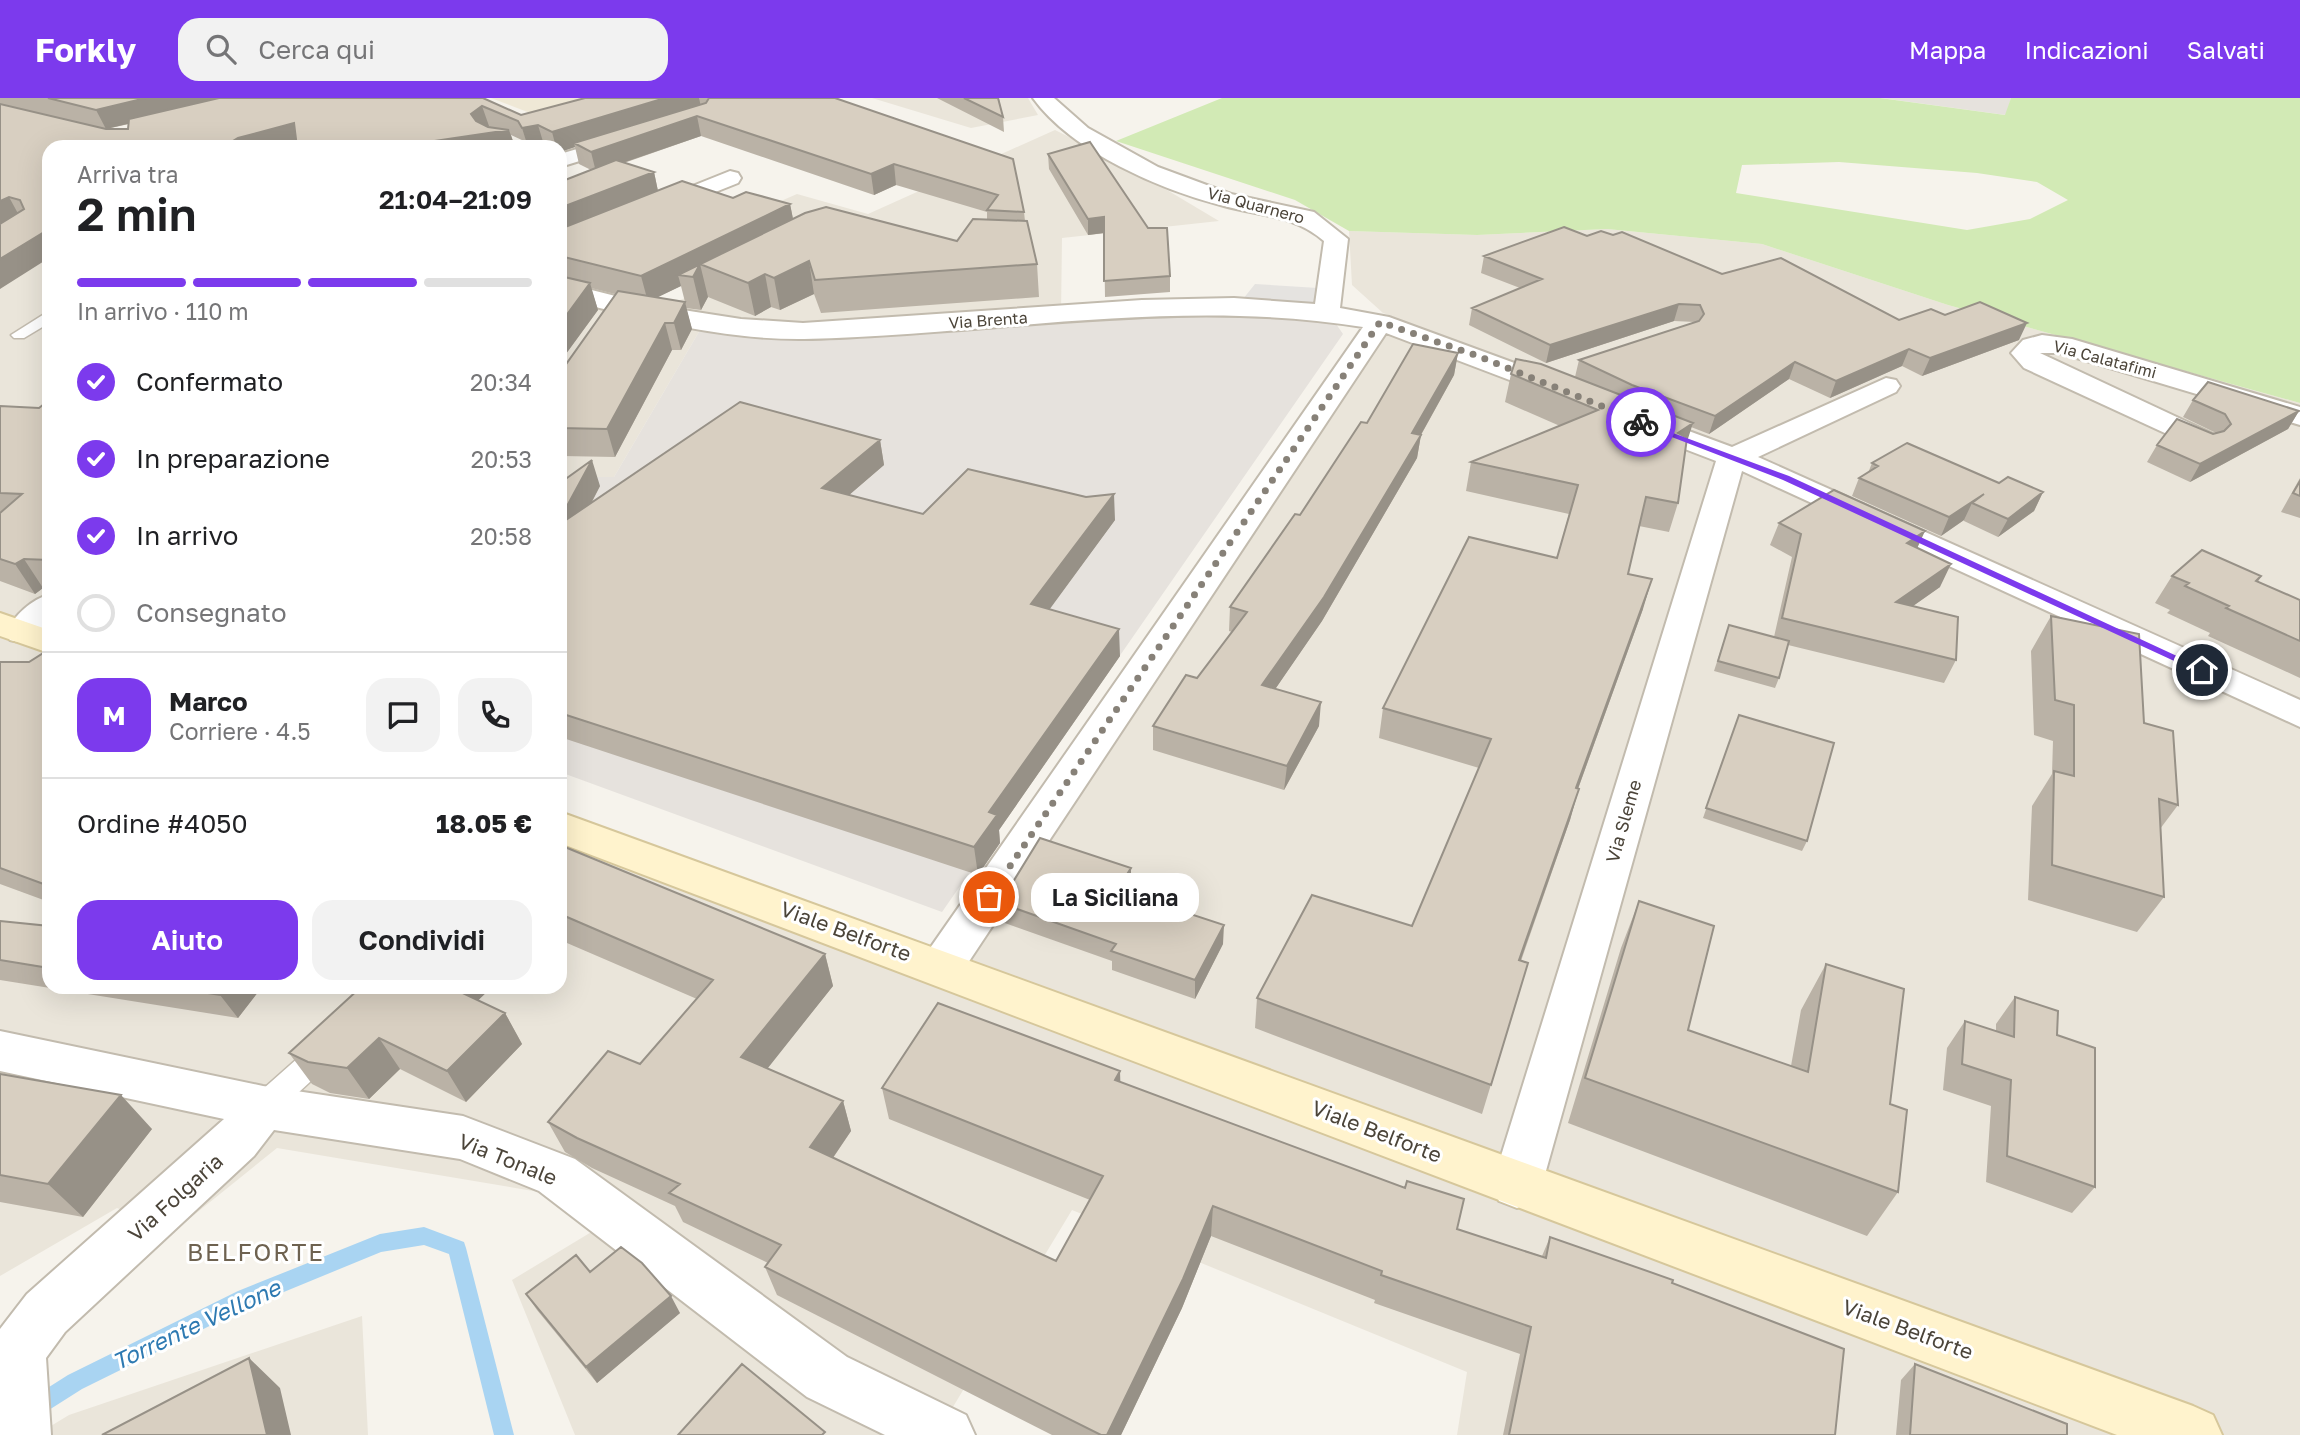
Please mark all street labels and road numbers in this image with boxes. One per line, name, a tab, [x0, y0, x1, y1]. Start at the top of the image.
street label: Via Quarnero	[1205, 182, 1307, 228]
street label: Via Brenta	[948, 307, 1028, 333]
street label: Via Calatafimi	[2051, 336, 2159, 382]
street label: Via Sleme	[1601, 777, 1645, 865]
street label: Viale Belforte	[777, 895, 915, 967]
street label: Viale Belforte	[1308, 1094, 1446, 1168]
street label: Via Tonale	[455, 1127, 561, 1191]
street label: Via Folgaria	[122, 1148, 228, 1246]
street label: Viale Belforte	[1839, 1293, 1977, 1365]

